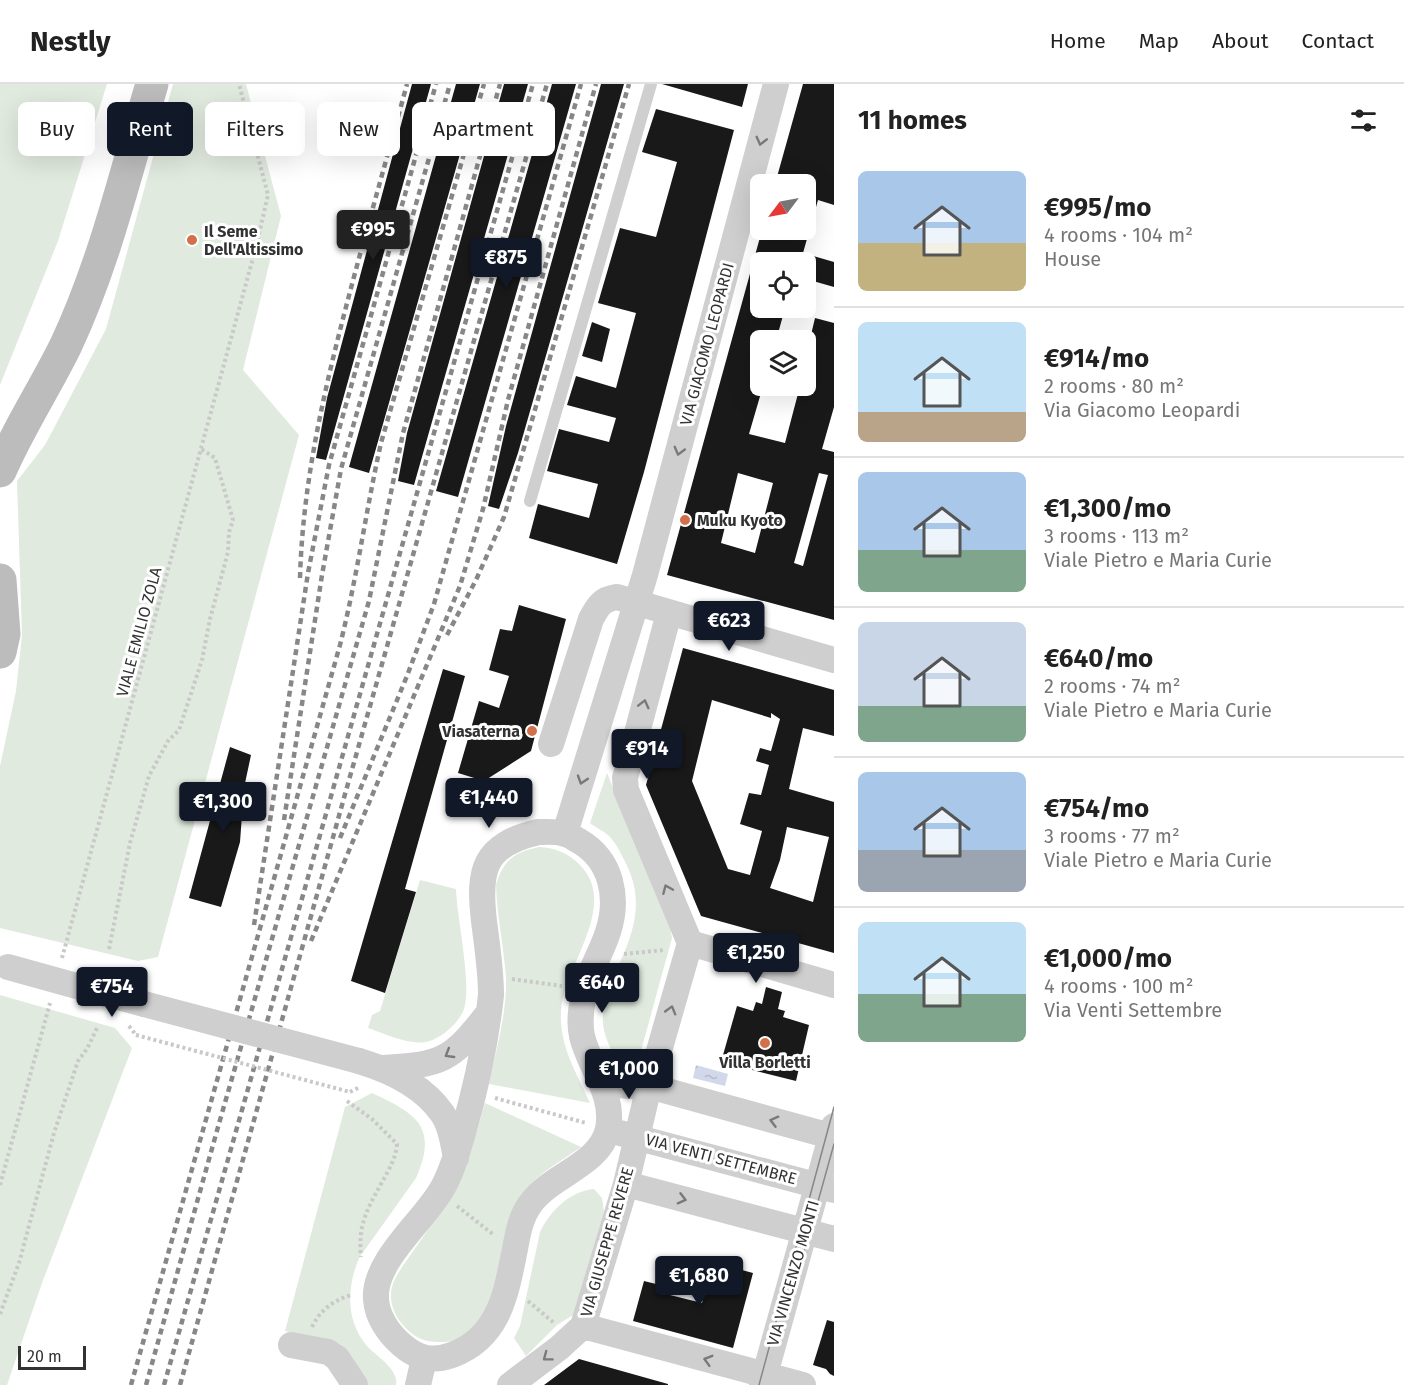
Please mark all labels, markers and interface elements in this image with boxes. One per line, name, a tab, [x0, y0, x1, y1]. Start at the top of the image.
text: Nestly	[30, 25, 111, 58]
text: Home	[1050, 28, 1106, 54]
text: Map	[1139, 28, 1179, 54]
text: About	[1212, 28, 1269, 54]
text: Contact	[1302, 28, 1374, 54]
chip: Buy	[18, 102, 95, 156]
chip: Rent	[107, 102, 193, 156]
chip: Filters	[205, 102, 305, 156]
chip: New	[317, 102, 400, 156]
chip: Apartment	[412, 102, 555, 156]
icon: filters	[1347, 104, 1380, 137]
text: 11 homes	[858, 105, 967, 136]
one-way arrow	[756, 135, 768, 145]
north arrow	[750, 174, 816, 240]
map controls	[750, 174, 816, 396]
text: €995/mo	[1044, 192, 1151, 223]
icon: home	[906, 195, 978, 267]
pin: €995	[337, 210, 409, 261]
text: €995	[351, 217, 395, 241]
place label: Il Seme Dell'Altissimo	[204, 222, 303, 259]
text: 4 rooms · 104 m²	[1044, 223, 1193, 247]
marker: Il Seme Dell'Altissimo	[185, 233, 199, 247]
pin: €875	[470, 238, 542, 289]
text: €875	[485, 245, 527, 269]
text: House	[1044, 247, 1101, 271]
button: locate	[750, 252, 816, 318]
street label: VIA GIACOMO LEOPARDI	[676, 261, 738, 427]
button: layers	[750, 330, 816, 396]
text: €914/mo	[1044, 343, 1149, 374]
icon: home	[906, 346, 978, 418]
text: 2 rooms · 80 m²	[1044, 374, 1184, 398]
text: Via Giacomo Leopardi	[1044, 398, 1240, 422]
one-way arrow	[673, 446, 686, 456]
text: €1,300/mo	[1044, 493, 1171, 524]
icon: home	[906, 496, 978, 568]
place label: Muku Kyoto	[697, 511, 783, 530]
marker: Muku Kyoto	[678, 513, 692, 527]
text: 3 rooms · 113 m²	[1044, 524, 1189, 548]
text: Viale Pietro e Maria Curie	[1044, 548, 1272, 572]
street label: VIALE EMILIO ZOLA	[113, 564, 166, 699]
pin: €623	[693, 601, 765, 652]
text: €623	[707, 608, 751, 632]
text: €640/mo	[1044, 643, 1153, 674]
icon: home	[906, 646, 978, 718]
text: 2 rooms · 74 m²	[1044, 674, 1181, 698]
text: Viale Pietro e Maria Curie	[1044, 698, 1272, 722]
one-way arrow	[637, 700, 650, 710]
place label: Viasaterna	[441, 722, 520, 741]
marker: Viasaterna	[525, 724, 539, 738]
pin: €914	[611, 729, 683, 780]
text: €914	[626, 736, 668, 760]
one-way arrow	[576, 774, 589, 785]
pin: €1,440	[440, 778, 538, 829]
pin: €1,300	[174, 782, 272, 833]
text: €1,440	[459, 785, 519, 809]
text: €1,300	[193, 789, 253, 813]
text: €754/mo	[1044, 793, 1149, 824]
icon: home	[906, 796, 978, 868]
text: 3 rooms · 77 m²	[1044, 824, 1180, 848]
text: Viale Pietro e Maria Curie	[1044, 848, 1272, 872]
one-way arrow	[662, 884, 674, 895]
pin: €1,250	[707, 933, 805, 984]
text: €1,250	[727, 940, 785, 964]
text: €1,000/mo	[1044, 943, 1172, 974]
icon: home	[906, 946, 978, 1018]
pin: €640	[566, 963, 638, 1014]
pin: €754	[76, 967, 148, 1018]
text: €640	[579, 970, 625, 994]
text: €754	[91, 974, 133, 998]
text: 4 rooms · 100 m²	[1044, 974, 1194, 998]
text: Via Venti Settembre	[1044, 998, 1222, 1022]
one-way arrow	[663, 1005, 676, 1015]
marker: Villa Borletti	[758, 1036, 772, 1050]
one-way arrow	[445, 1046, 455, 1058]
pin: €1,000	[580, 1049, 678, 1100]
place label: Villa Borletti	[718, 1053, 811, 1072]
text: €1,000	[599, 1056, 659, 1080]
one-way arrow	[769, 1116, 780, 1128]
street label: VIA VENTI SETTEMBRE	[643, 1130, 799, 1188]
street label: VIA GIUSEPPE REVERE	[577, 1165, 637, 1319]
one-way arrow	[677, 1191, 687, 1204]
street label: VIA VINCENZO MONTI	[763, 1198, 823, 1348]
pin: €1,680	[650, 1256, 748, 1307]
text: €1,680	[669, 1263, 729, 1287]
scale bar	[18, 1343, 86, 1370]
text: 20 m	[27, 1347, 62, 1366]
one-way arrow	[543, 1350, 554, 1361]
one-way arrow	[703, 1355, 714, 1367]

